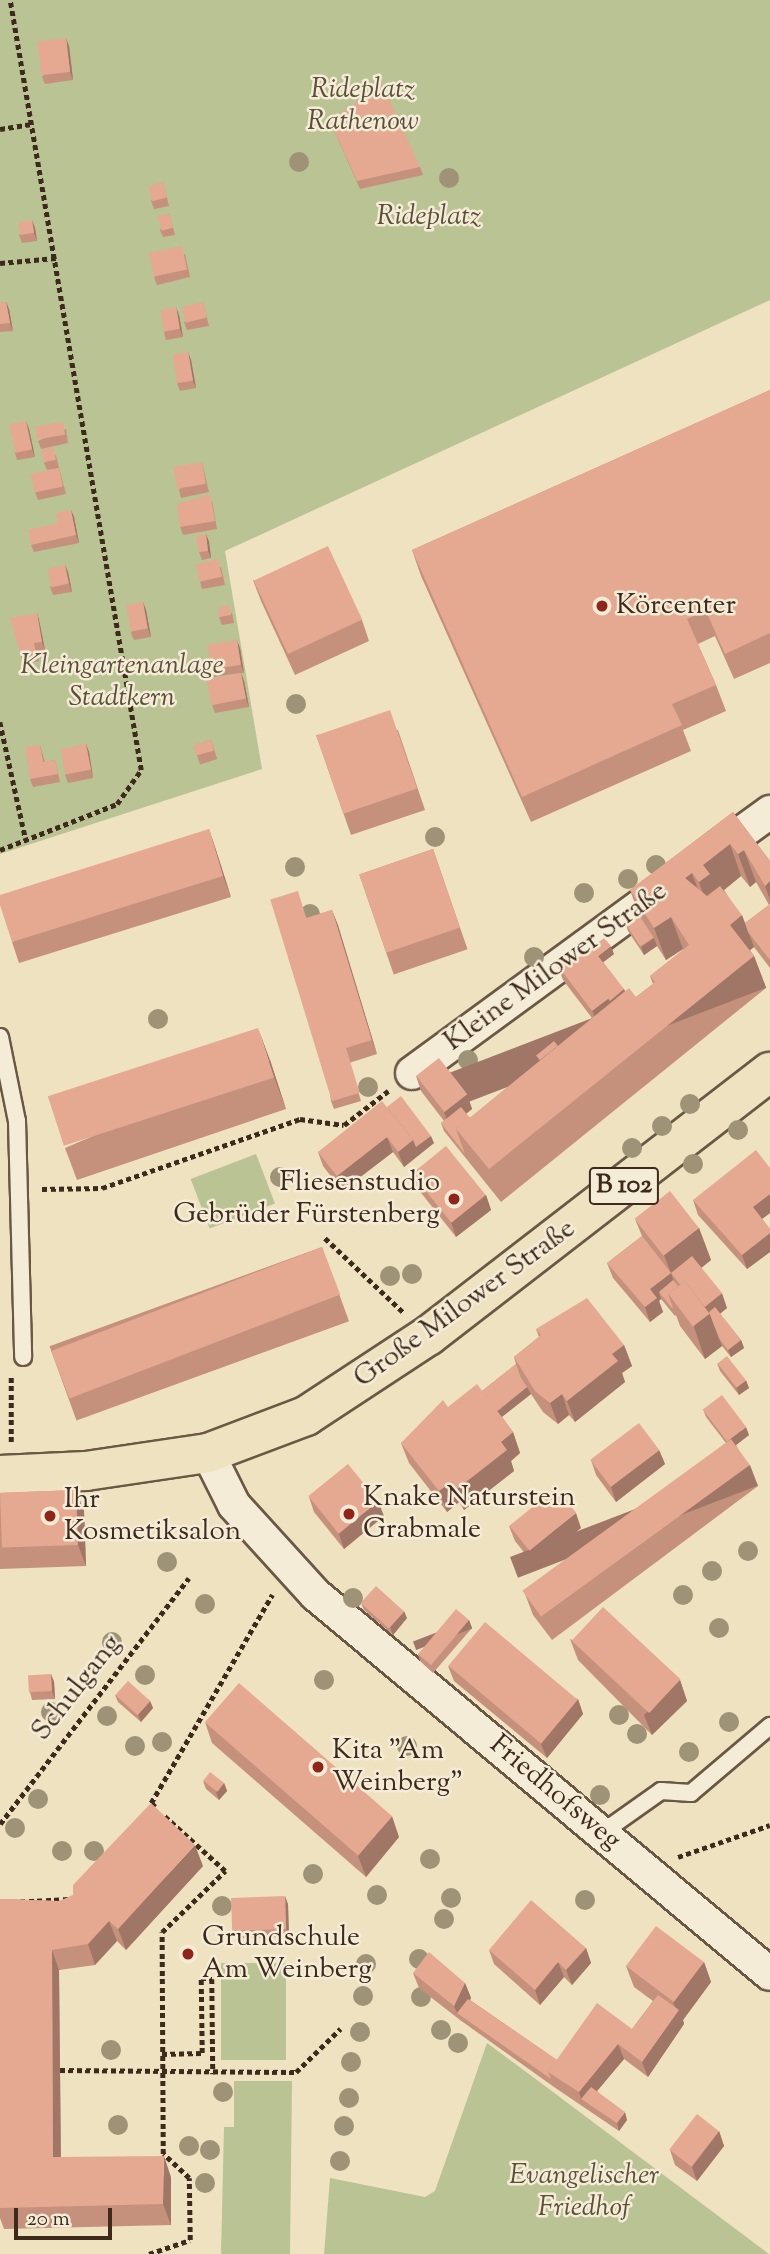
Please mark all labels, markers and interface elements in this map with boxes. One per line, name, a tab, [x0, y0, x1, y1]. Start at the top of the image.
park label: Rideplatz Rathenow	[307, 73, 419, 139]
park label: Rideplatz	[377, 200, 481, 234]
place label: Körcenter	[616, 589, 736, 623]
marker: Körcenter	[594, 598, 610, 614]
park label: Kleingartenanlage Stadtkern	[20, 649, 224, 715]
street label: Kleine Milower Straße	[438, 875, 674, 1059]
road number: B 102	[587, 1163, 661, 1208]
place label: Fliesenstudio Gebrüder Fürstenberg	[173, 1166, 440, 1232]
marker: Fliesenstudio Gebrüder Fürstenberg	[446, 1191, 462, 1207]
street label: Große Milower Straße	[348, 1212, 582, 1396]
place label: Knake Naturstein Grabmale	[363, 1481, 576, 1547]
place label: Ihr Kosmetiksalon	[64, 1483, 241, 1549]
marker: Knake Naturstein Grabmale	[341, 1506, 357, 1522]
marker: Ihr Kosmetiksalon	[42, 1508, 58, 1524]
street label: Schulgang	[25, 1628, 129, 1748]
street label: Friedhofsweg	[482, 1728, 628, 1858]
place label: Kita "Am Weinberg"	[332, 1734, 463, 1800]
marker: Kita "Am Weinberg"	[310, 1759, 326, 1775]
place label: Grundschule Am Weinberg	[202, 1921, 372, 1987]
marker: Grundschule Am Weinberg	[180, 1946, 196, 1962]
park label: Evangelischer Friedhof	[509, 2159, 659, 2225]
scale bar	[18, 2194, 116, 2238]
text: 20 m	[27, 2205, 70, 2235]

